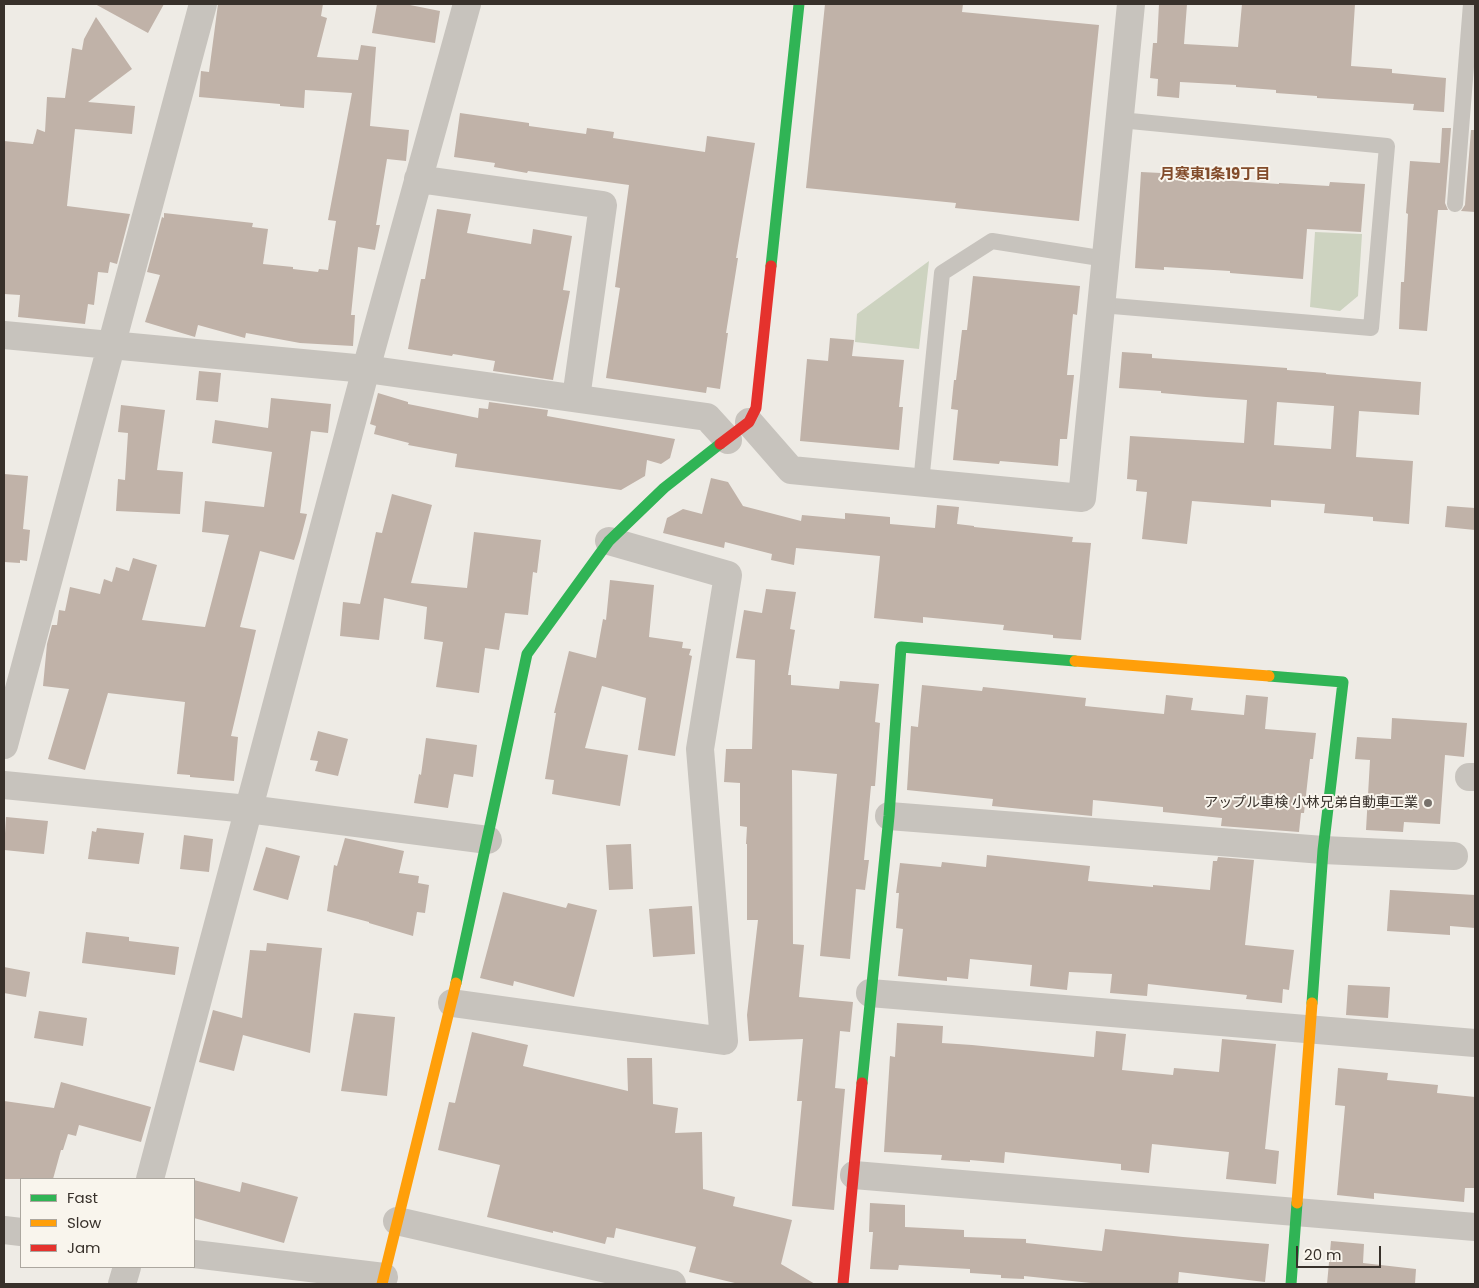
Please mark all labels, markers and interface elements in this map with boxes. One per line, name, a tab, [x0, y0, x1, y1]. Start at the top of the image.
district label: 月寒東1条19丁目	[1160, 166, 1270, 184]
place label: アップル車検 小林兄弟自動車工業	[1204, 795, 1418, 811]
marker: アップル車検 小林兄弟自動車工業	[1422, 797, 1434, 809]
legend	[20, 1178, 195, 1268]
text: Fast	[67, 1187, 98, 1208]
text: Slow	[67, 1212, 101, 1233]
scale bar	[1299, 1236, 1384, 1268]
text: Jam	[67, 1237, 101, 1258]
text: 20 m	[1304, 1244, 1342, 1265]

